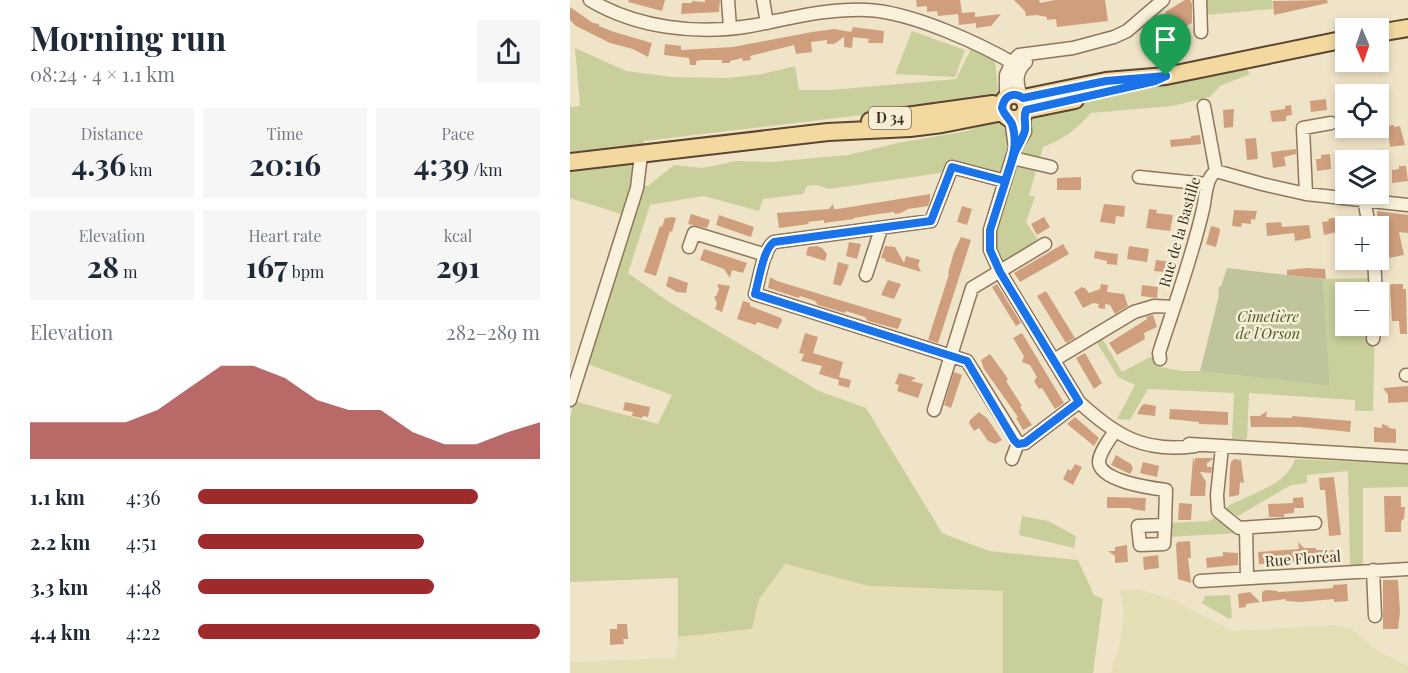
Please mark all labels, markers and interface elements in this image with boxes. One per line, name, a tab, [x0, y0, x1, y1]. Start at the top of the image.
pin	[1140, 14, 1191, 76]
text: Morning run	[30, 15, 226, 59]
north arrow	[1335, 18, 1389, 72]
map controls	[1335, 18, 1389, 336]
button: share	[477, 20, 540, 83]
icon: arrive	[1149, 23, 1182, 56]
text: 08:24 · 4 × 1.1 km	[30, 60, 175, 87]
button: locate	[1335, 84, 1389, 138]
road number: D 34	[869, 107, 911, 129]
text: Distance	[81, 123, 143, 144]
text: Time	[267, 123, 303, 144]
text: Pace	[441, 123, 475, 144]
text: 4.36	[72, 144, 126, 184]
text: 20:16	[249, 144, 321, 184]
text: 4:39	[414, 144, 469, 184]
button: layers	[1335, 150, 1389, 204]
text: km	[126, 159, 152, 180]
text: /km	[469, 159, 502, 180]
street label: Rue de la Bastille	[1154, 174, 1204, 289]
button: +	[1335, 216, 1389, 270]
text: Elevation	[79, 225, 145, 246]
text: Heart rate	[248, 225, 322, 246]
text: kcal	[444, 225, 472, 246]
text: 28	[87, 246, 119, 286]
text: 167	[246, 246, 288, 286]
text: 291	[436, 246, 480, 286]
text: m	[119, 261, 137, 282]
text: bpm	[288, 261, 324, 282]
button: −	[1335, 282, 1389, 336]
park label: Cimetière de l'Orson	[1236, 306, 1300, 343]
text: Elevation	[30, 318, 113, 345]
text: 282–289 m	[446, 318, 540, 345]
text: 1.1 km	[30, 483, 85, 510]
text: 4:36	[126, 483, 161, 510]
text: 2.2 km	[30, 528, 90, 555]
text: 4:51	[126, 528, 157, 555]
street label: Rue Floréal	[1264, 545, 1342, 571]
text: 3.3 km	[30, 573, 88, 600]
text: 4:48	[126, 573, 161, 600]
text: 4.4 km	[30, 618, 91, 645]
text: 4:22	[126, 618, 160, 645]

